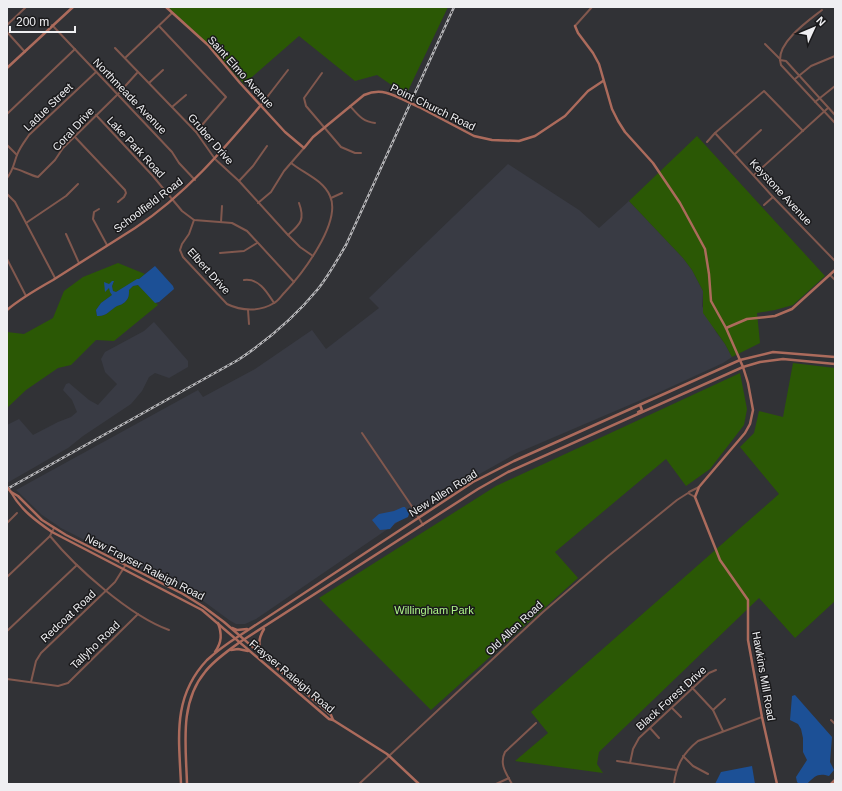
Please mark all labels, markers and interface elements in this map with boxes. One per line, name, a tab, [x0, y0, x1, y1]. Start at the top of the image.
scale bar	[10, 8, 75, 34]
north arrow	[794, 8, 834, 48]
text: N	[814, 14, 828, 28]
text: 200 m	[16, 15, 49, 29]
street label: Saint Elmo Avenue	[206, 34, 276, 110]
street label: Northmeade Avenue	[91, 56, 169, 136]
street label: Ladue Street	[21, 81, 75, 133]
street label: Point Church Road	[389, 81, 477, 133]
street label: Coral Drive	[50, 105, 96, 153]
street label: Gruber Drive	[186, 111, 236, 167]
street label: Lake Park Road	[105, 114, 167, 180]
street label: Keystone Avenue	[747, 157, 815, 227]
street label: Schoolfield Road	[111, 175, 185, 235]
street label: Elbert Drive	[185, 246, 233, 296]
street label: New Allen Road	[407, 467, 479, 519]
street label: New Frayser Raleigh Road	[83, 532, 207, 602]
street label: Redcoat Road	[38, 588, 98, 644]
street label: Old Allen Road	[483, 599, 545, 657]
park label: Willingham Park	[394, 604, 474, 616]
street label: Tallyho Road	[68, 619, 122, 671]
street label: Hawkins Mill Road	[750, 630, 778, 722]
street label: Frayser Raleigh Road	[247, 637, 337, 715]
street label: Black Forest Drive	[634, 663, 708, 733]

